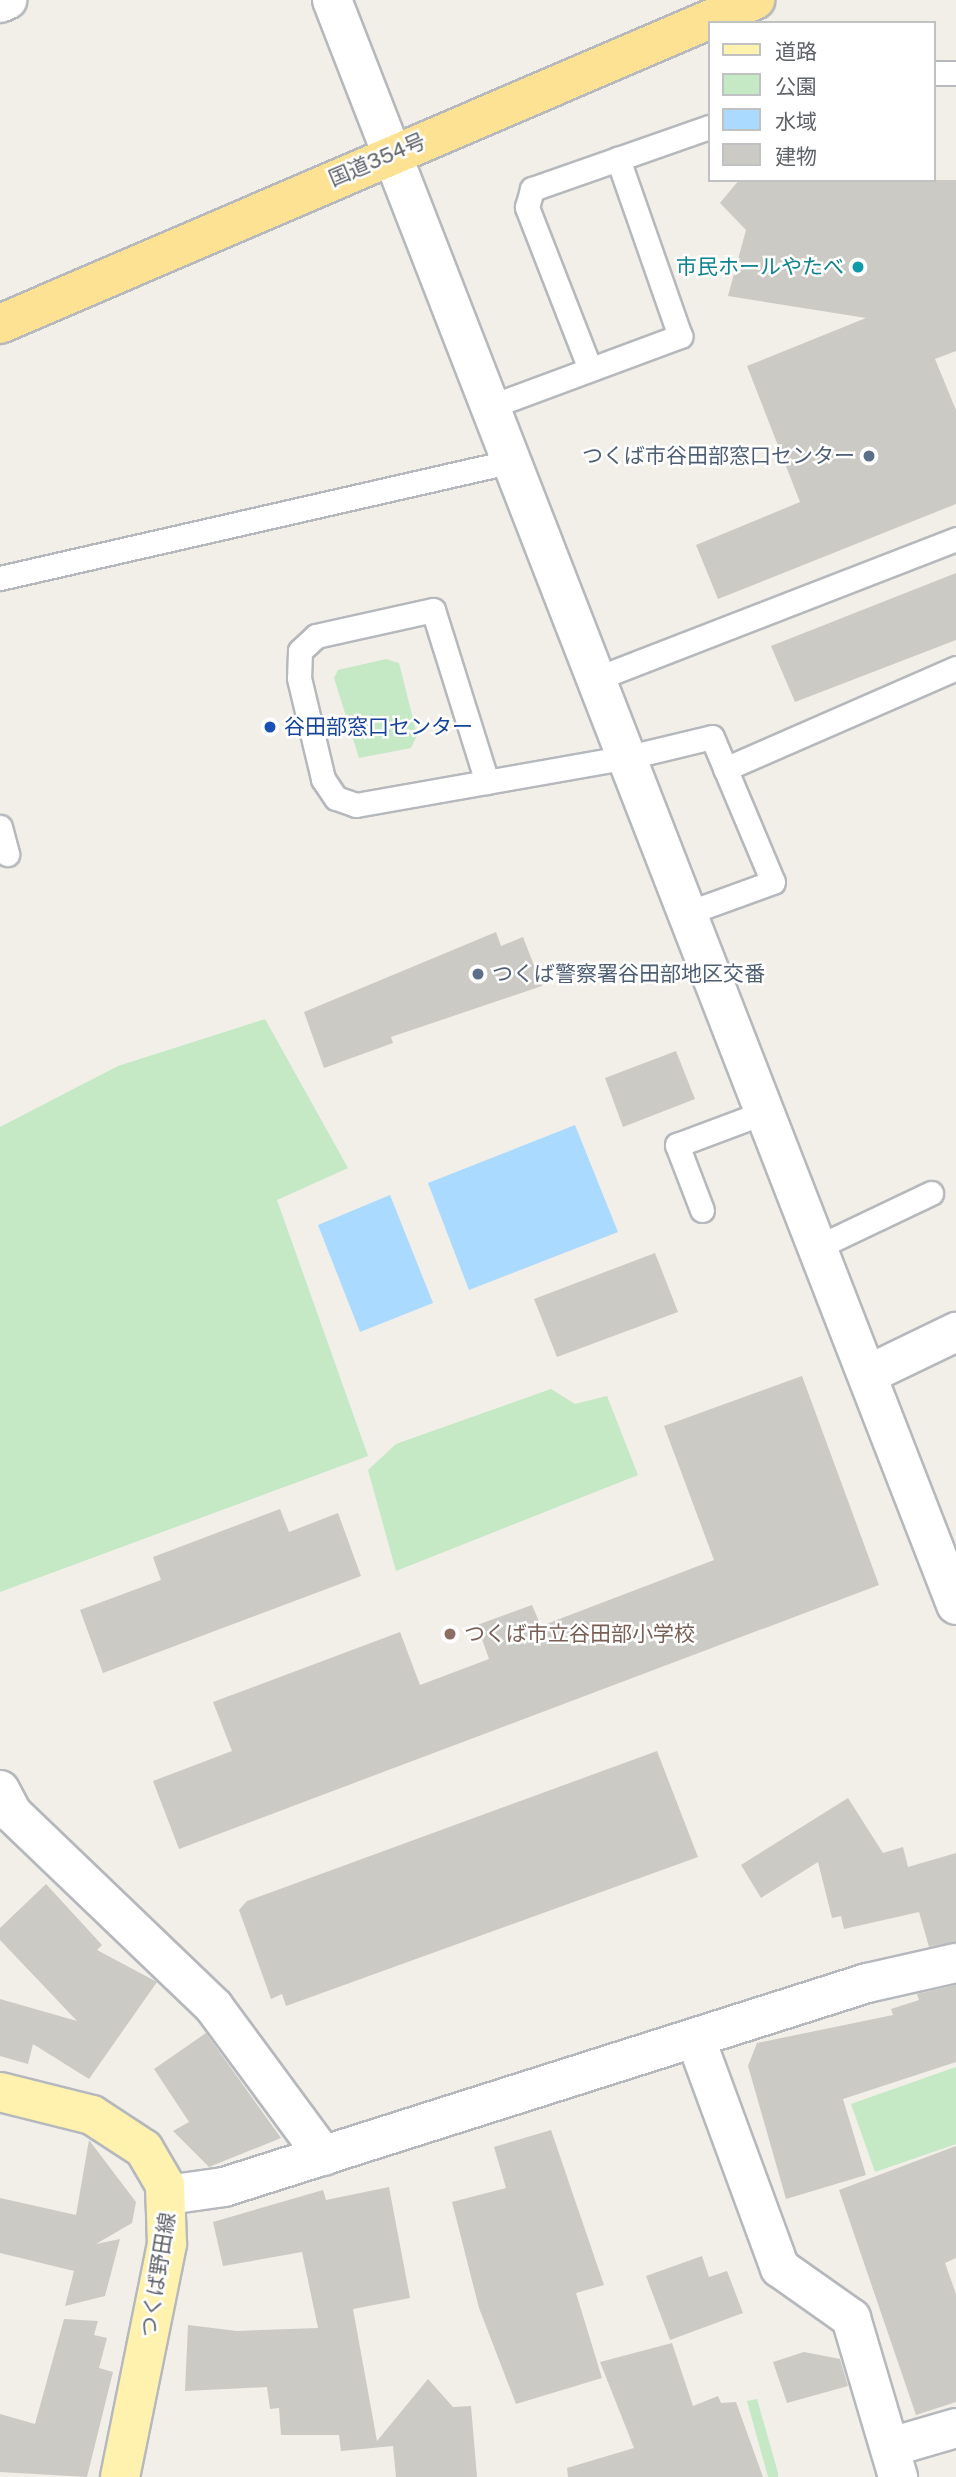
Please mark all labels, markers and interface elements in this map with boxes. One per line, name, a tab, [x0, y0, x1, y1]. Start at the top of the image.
legend	[708, 21, 935, 182]
text: 道路	[775, 39, 817, 64]
text: 公園	[775, 74, 817, 99]
text: 水域	[775, 109, 817, 134]
street label: 国道354号	[325, 128, 429, 192]
text: 建物	[775, 144, 817, 169]
place label: 市民ホールやたべ	[676, 254, 844, 280]
marker: 市民ホールやたべ	[850, 259, 866, 275]
place label: つくば市谷田部窓口センター	[582, 443, 855, 469]
marker: つくば市谷田部窓口センター	[861, 448, 877, 464]
place label: 谷田部窓口センター	[284, 714, 473, 740]
marker: 谷田部窓口センター	[262, 719, 278, 735]
place label: つくば警察署谷田部地区交番	[492, 961, 765, 987]
marker: つくば警察署谷田部地区交番	[470, 966, 486, 982]
place label: つくば市立谷田部小学校	[464, 1621, 695, 1647]
marker: つくば市立谷田部小学校	[442, 1626, 458, 1642]
street label: つくば野田線	[136, 2211, 180, 2339]

